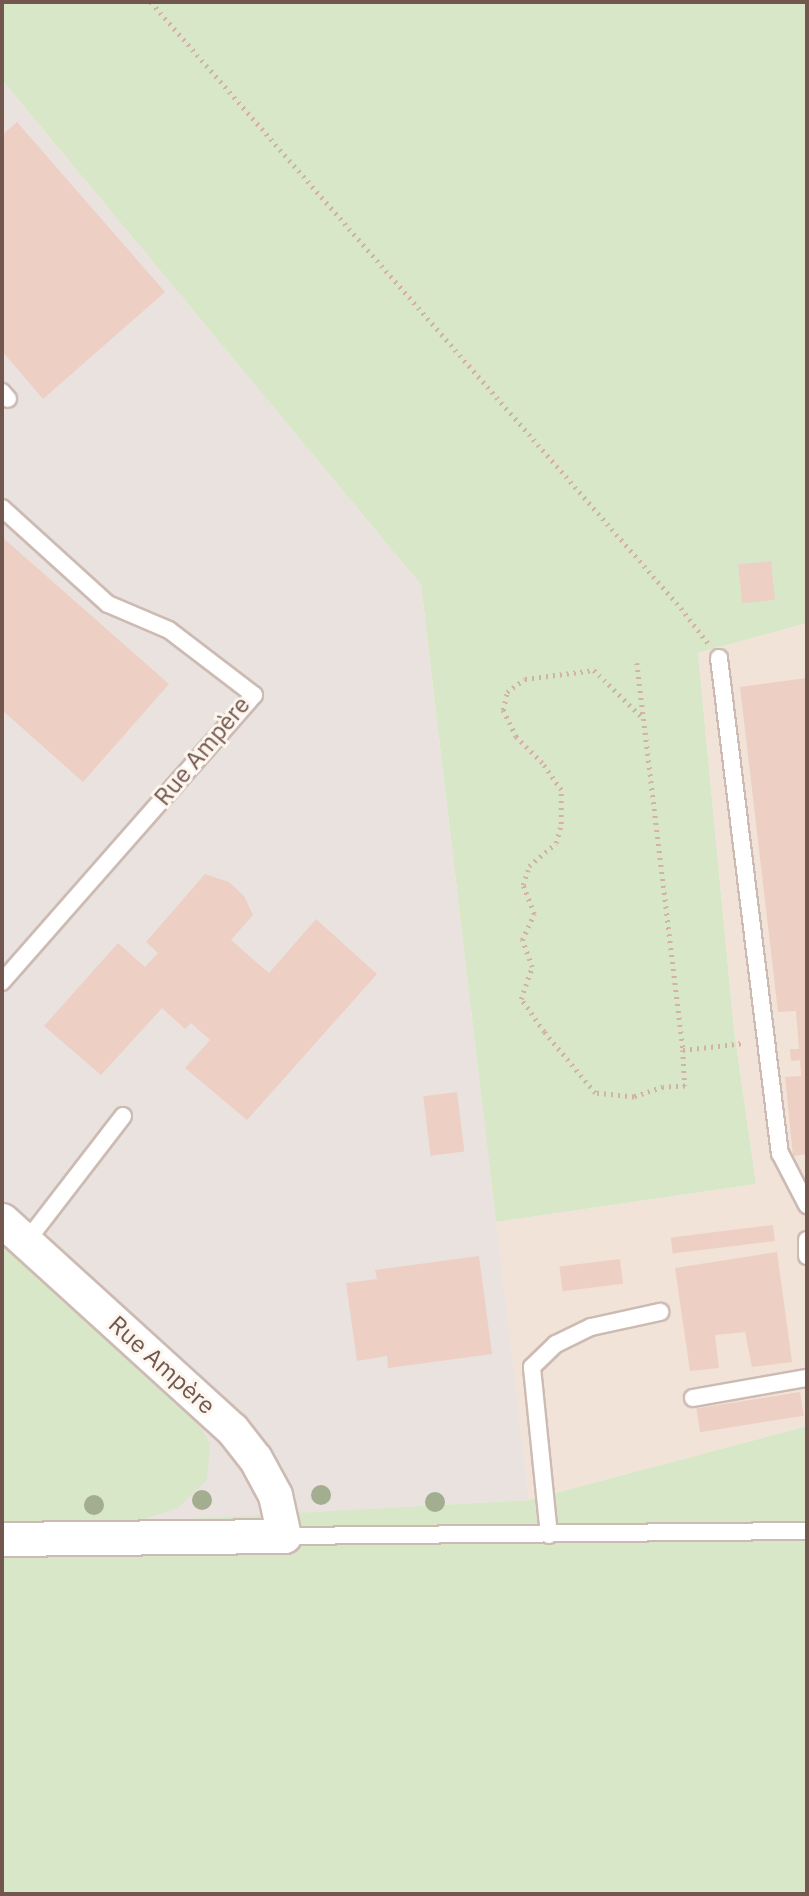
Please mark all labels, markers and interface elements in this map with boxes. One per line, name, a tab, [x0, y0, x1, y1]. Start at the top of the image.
street label: Rue Ampère	[148, 691, 256, 811]
street label: Rue Ampère	[103, 1310, 221, 1420]

